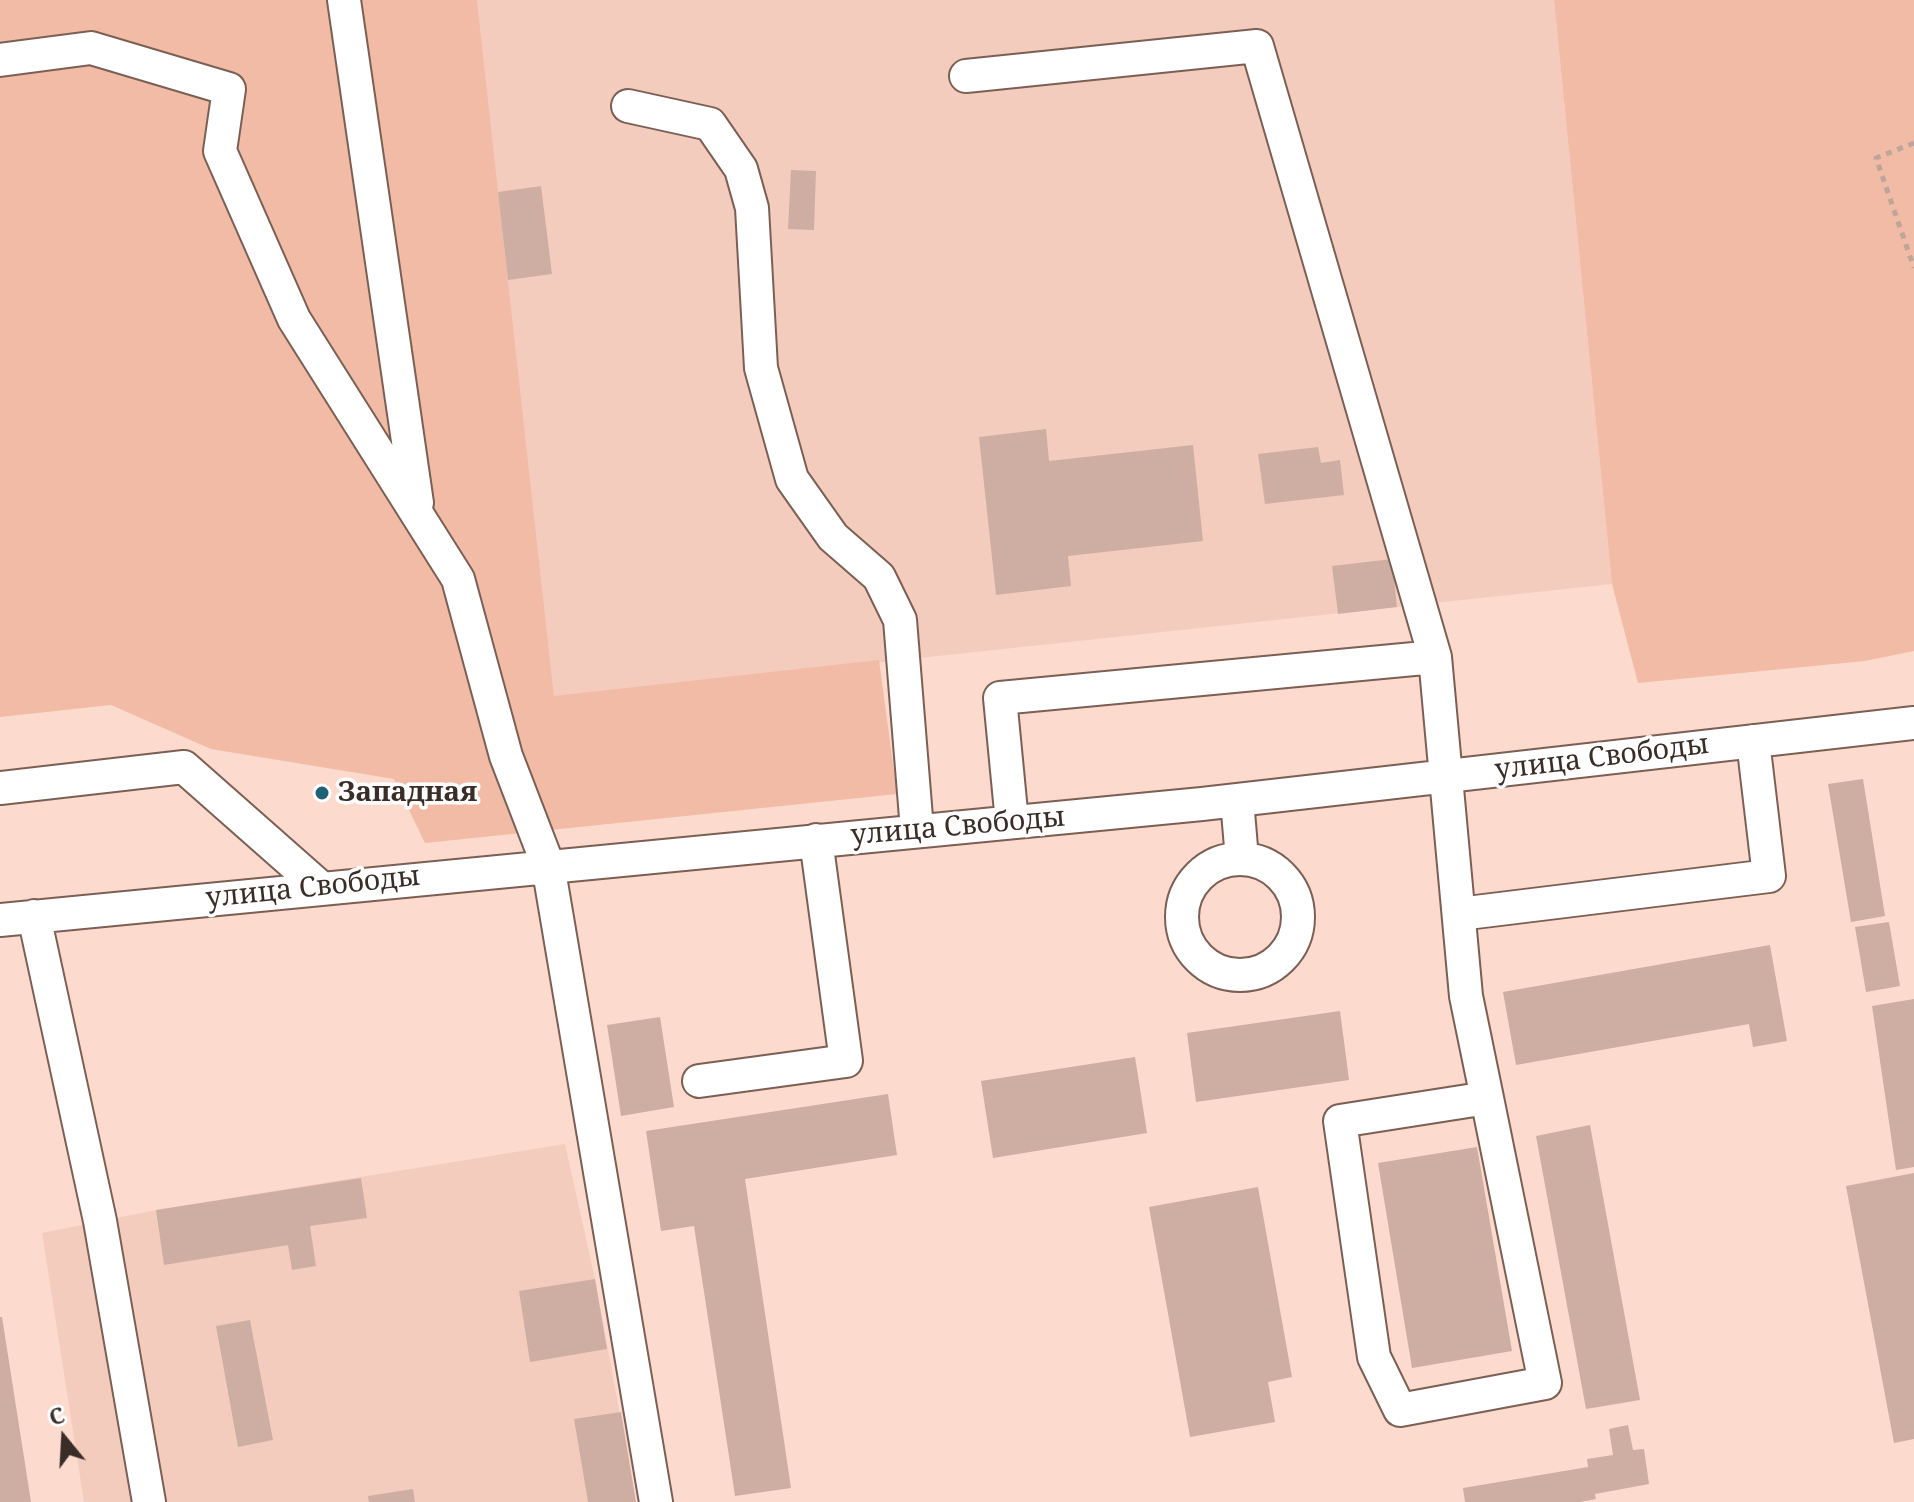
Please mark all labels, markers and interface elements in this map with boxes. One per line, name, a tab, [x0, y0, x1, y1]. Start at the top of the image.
street label: улица Свободы	[1493, 728, 1711, 788]
place label: Западная	[338, 776, 477, 810]
marker: Западная	[313, 784, 331, 802]
street label: улица Свободы	[849, 801, 1067, 853]
street label: улица Свободы	[204, 860, 422, 916]
north arrow	[24, 1398, 104, 1478]
text: С	[45, 1399, 68, 1432]

